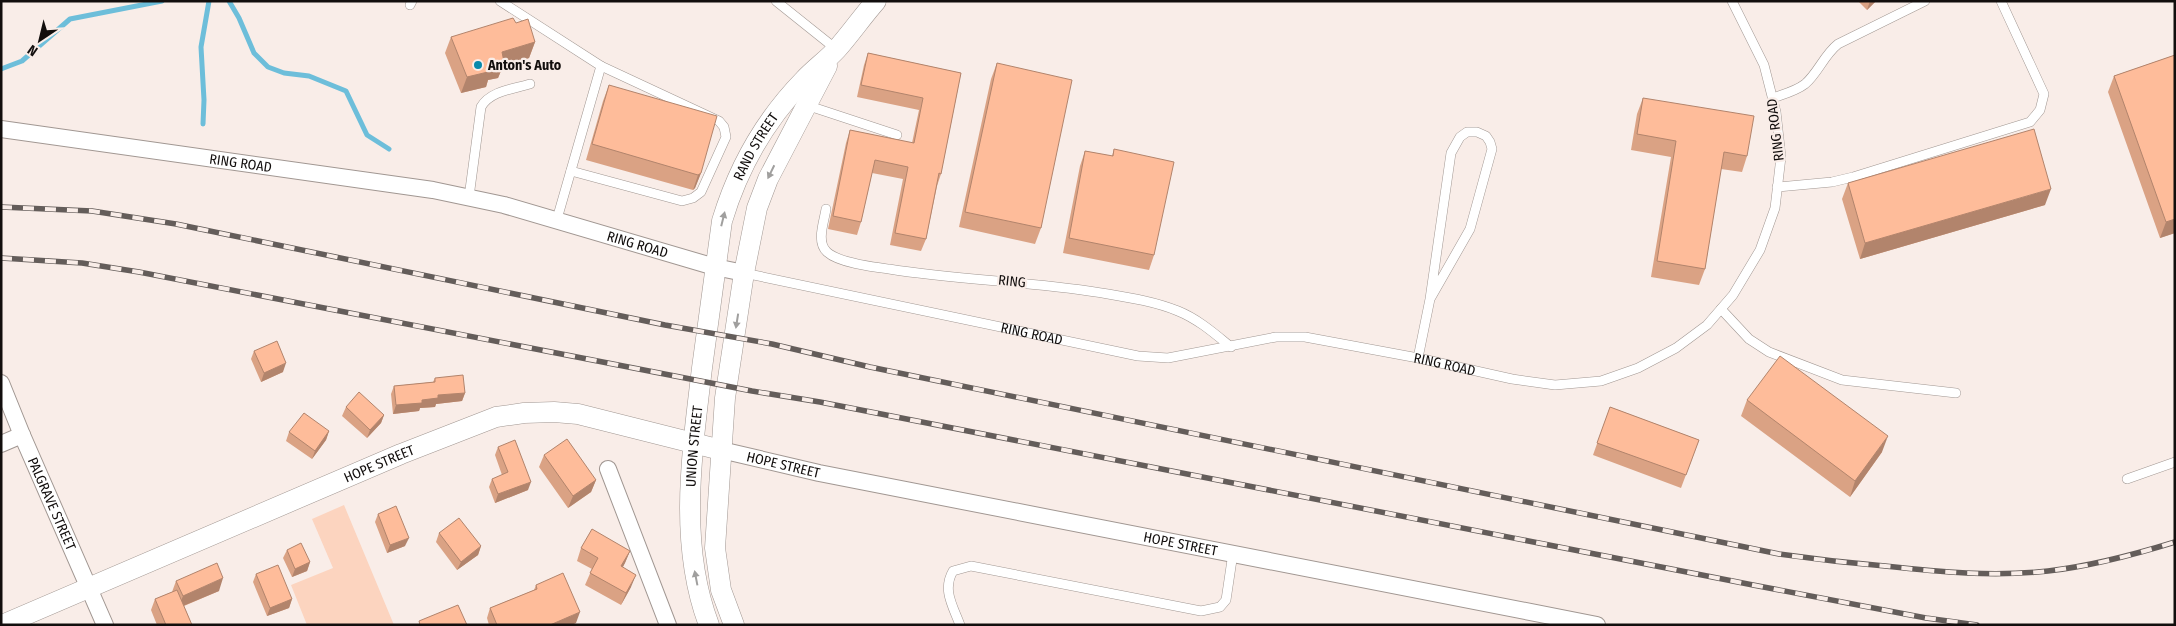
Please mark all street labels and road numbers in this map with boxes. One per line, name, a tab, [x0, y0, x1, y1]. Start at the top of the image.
street label: RING ROAD	[1763, 98, 1788, 162]
street label: RAND STREET	[730, 109, 782, 183]
street label: RING ROAD	[208, 151, 273, 176]
street label: RING ROAD	[605, 228, 670, 262]
street label: RING	[997, 272, 1027, 291]
street label: RING ROAD	[999, 319, 1064, 349]
street label: RING ROAD	[1412, 349, 1477, 380]
street label: UNION STREET	[682, 404, 707, 487]
street label: HOPE STREET	[341, 442, 417, 487]
street label: HOPE STREET	[745, 448, 822, 482]
street label: PALGRAVE STREET	[24, 455, 79, 553]
street label: HOPE STREET	[1142, 529, 1219, 560]

